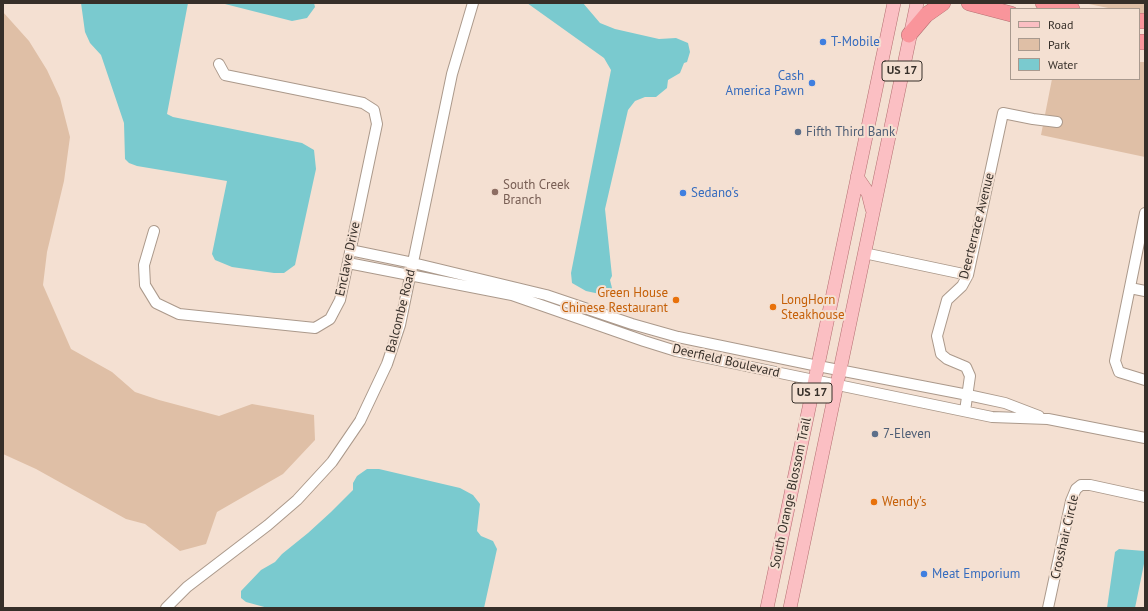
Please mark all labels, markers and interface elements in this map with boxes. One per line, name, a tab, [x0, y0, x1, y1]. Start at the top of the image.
legend	[1010, 8, 1140, 80]
text: Road	[1048, 17, 1073, 32]
place label: T-Mobile	[831, 34, 880, 50]
marker: T-Mobile	[818, 37, 828, 47]
text: Park	[1048, 37, 1070, 52]
text: Water	[1048, 57, 1078, 72]
road number: US 17	[882, 61, 922, 81]
place label: Cash America Pawn	[726, 68, 804, 99]
marker: Cash America Pawn	[807, 78, 817, 88]
place label: Fifth Third Bank	[806, 124, 895, 140]
marker: Fifth Third Bank	[793, 127, 803, 137]
street label: Deerterrace Avenue	[956, 171, 998, 281]
place label: South Creek Branch	[503, 177, 570, 208]
place label: Sedano's	[691, 185, 739, 201]
marker: South Creek Branch	[490, 187, 500, 197]
marker: Sedano's	[678, 188, 688, 198]
street label: Enclave Drive	[333, 220, 363, 298]
street label: Balcombe Road	[383, 268, 419, 354]
place label: Green House Chinese Restaurant	[561, 285, 668, 316]
place label: LongHorn Steakhouse	[781, 292, 845, 323]
marker: Green House Chinese Restaurant	[671, 295, 681, 305]
marker: LongHorn Steakhouse	[768, 302, 778, 312]
street label: Deerfield Boulevard	[671, 341, 781, 381]
road number: US 17	[792, 383, 832, 403]
street label: South Orange Blossom Trail	[767, 416, 815, 570]
place label: 7-Eleven	[883, 426, 931, 442]
marker: 7-Eleven	[870, 429, 880, 439]
street label: Crosshair Circle	[1048, 493, 1082, 581]
place label: Wendy's	[882, 494, 926, 510]
marker: Wendy's	[869, 497, 879, 507]
place label: Meat Emporium	[932, 566, 1020, 582]
marker: Meat Emporium	[919, 569, 929, 579]

